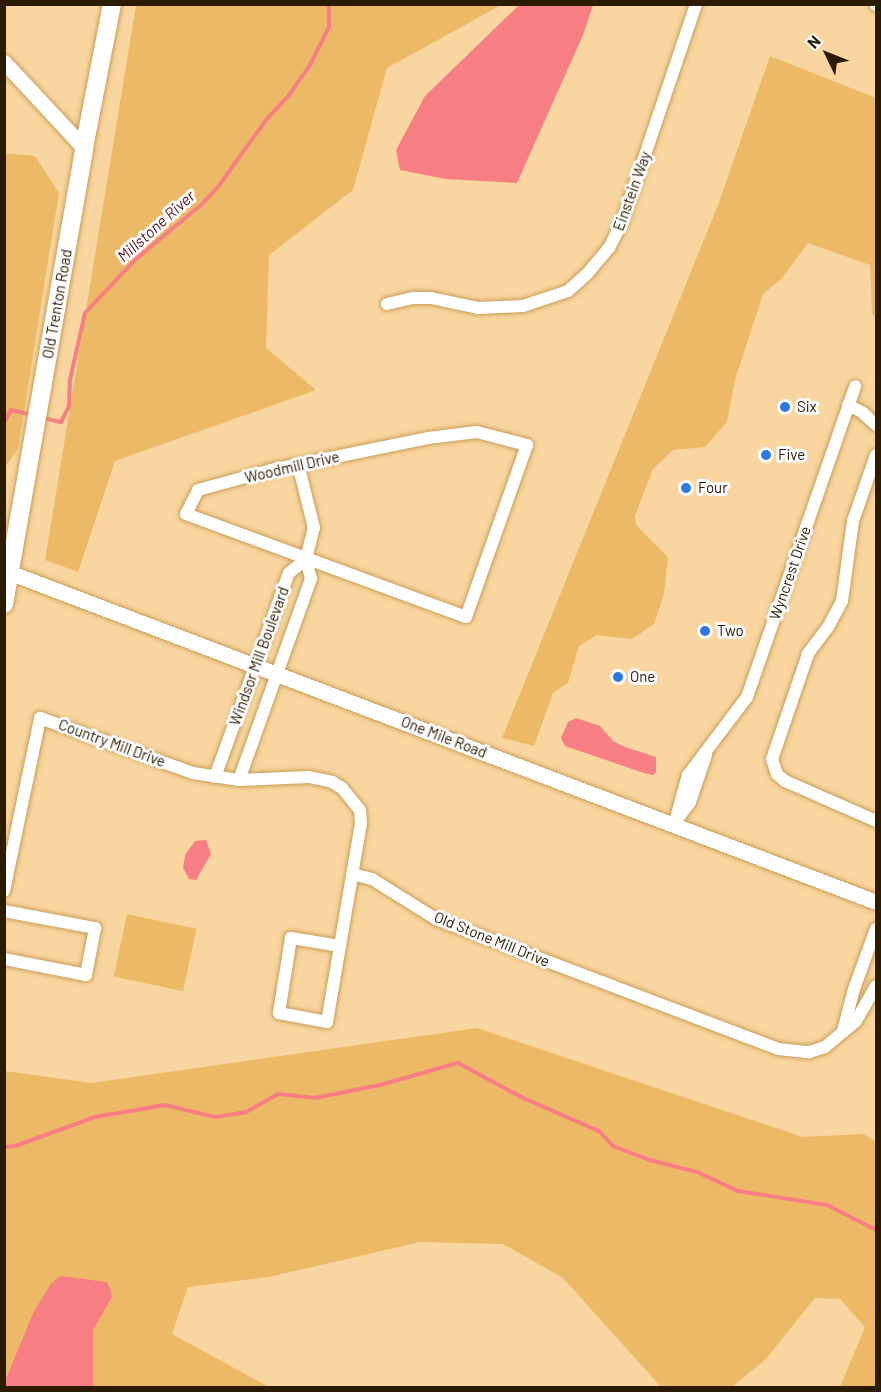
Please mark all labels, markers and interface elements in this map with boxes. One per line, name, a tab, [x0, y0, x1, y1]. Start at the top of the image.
north arrow	[797, 24, 857, 84]
text: N	[803, 31, 824, 52]
street label: Einstein Way	[609, 149, 655, 233]
water label: Millstone River	[113, 186, 199, 266]
street label: Old Trenton Road	[39, 248, 75, 360]
place label: Six	[797, 398, 817, 416]
marker: Six	[778, 400, 792, 414]
place label: Five	[778, 446, 805, 464]
street label: Woodmill Drive	[243, 447, 341, 487]
marker: Five	[759, 448, 773, 462]
place label: Four	[698, 479, 728, 497]
marker: Four	[679, 481, 693, 495]
street label: Wyncrest Drive	[766, 524, 814, 622]
street label: Windsor Mill Boulevard	[225, 584, 293, 728]
place label: Two	[717, 622, 744, 640]
marker: Two	[698, 624, 712, 638]
place label: One	[630, 668, 655, 686]
marker: One	[611, 670, 625, 684]
street label: One Mile Road	[399, 712, 489, 762]
street label: Country Mill Drive	[56, 715, 168, 771]
street label: Old Stone Mill Drive	[432, 908, 552, 970]

